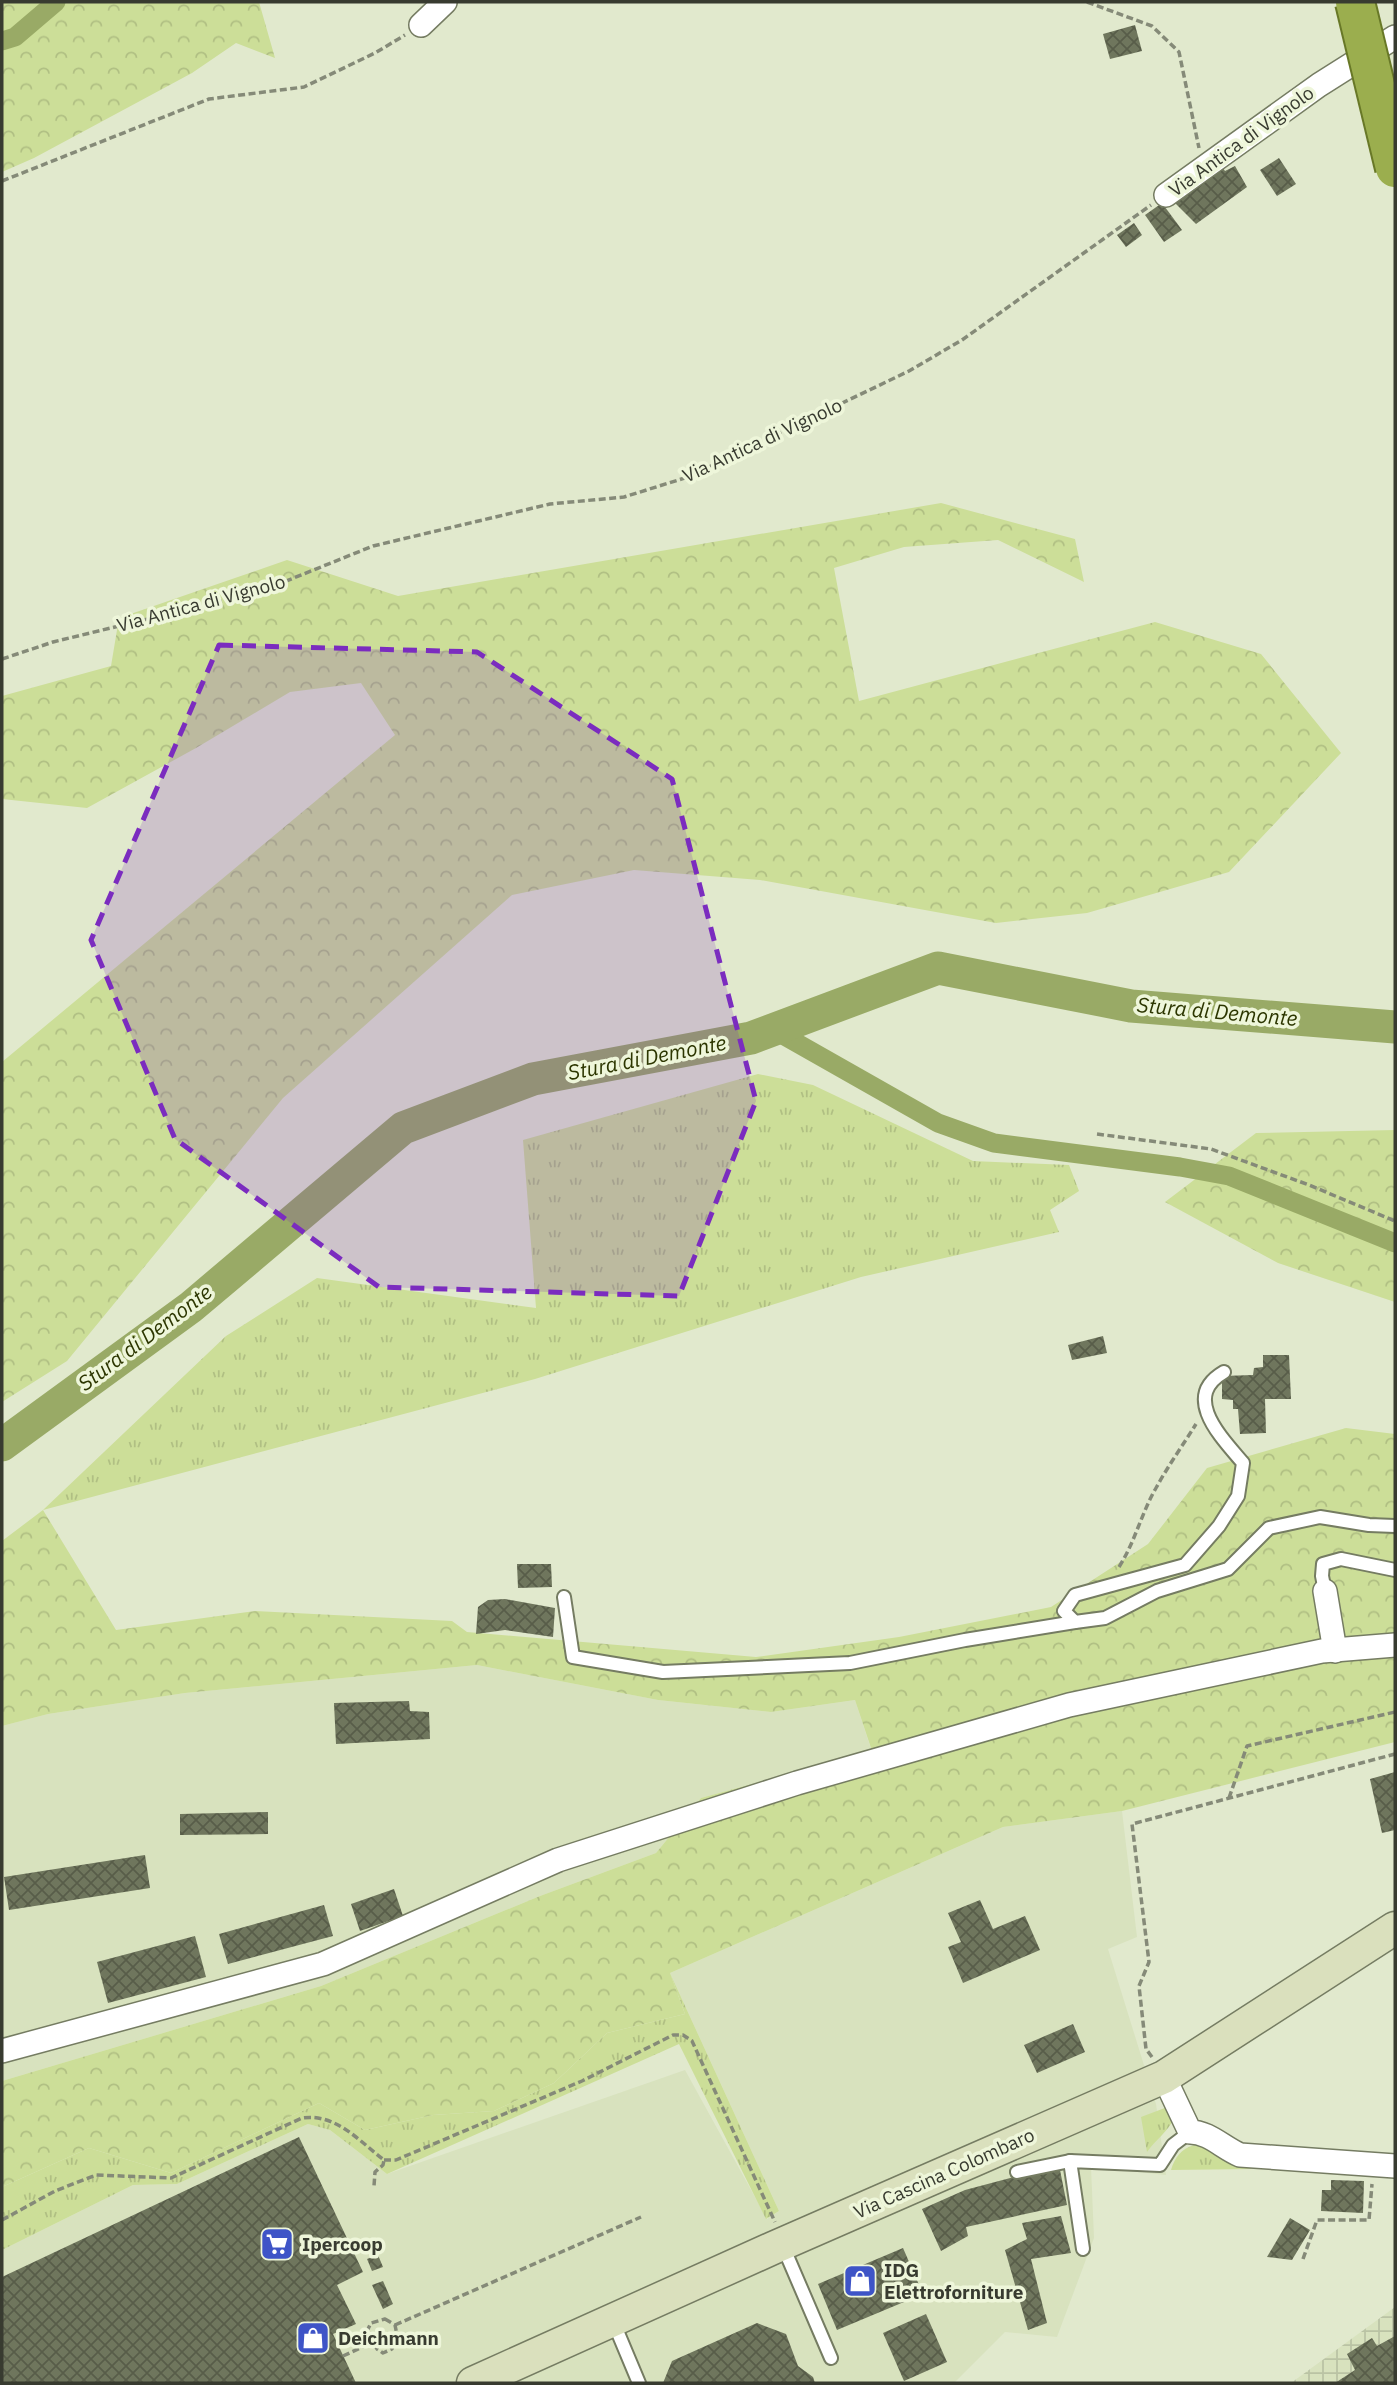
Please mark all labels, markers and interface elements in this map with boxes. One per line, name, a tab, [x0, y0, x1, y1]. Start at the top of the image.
street label: Via Antica di Vignolo	[1164, 80, 1318, 202]
street label: Via Antica di Vignolo	[678, 392, 846, 488]
street label: Via Antica di Vignolo	[114, 569, 288, 637]
water label: Stura di Demonte	[1136, 990, 1299, 1032]
water label: Stura di Demonte	[565, 1028, 729, 1086]
water label: Stura di Demonte	[72, 1277, 217, 1397]
street label: Via Cascina Colombaro	[850, 2122, 1038, 2224]
supermarket icon: Ipercoop	[258, 2225, 296, 2263]
place label: Ipercoop	[302, 2232, 383, 2256]
place label: IDG Elettroforniture	[884, 2258, 1023, 2304]
shop icon: IDG Elettroforniture	[841, 2262, 879, 2300]
shop icon: Deichmann	[294, 2319, 332, 2357]
place label: Deichmann	[338, 2326, 439, 2350]

